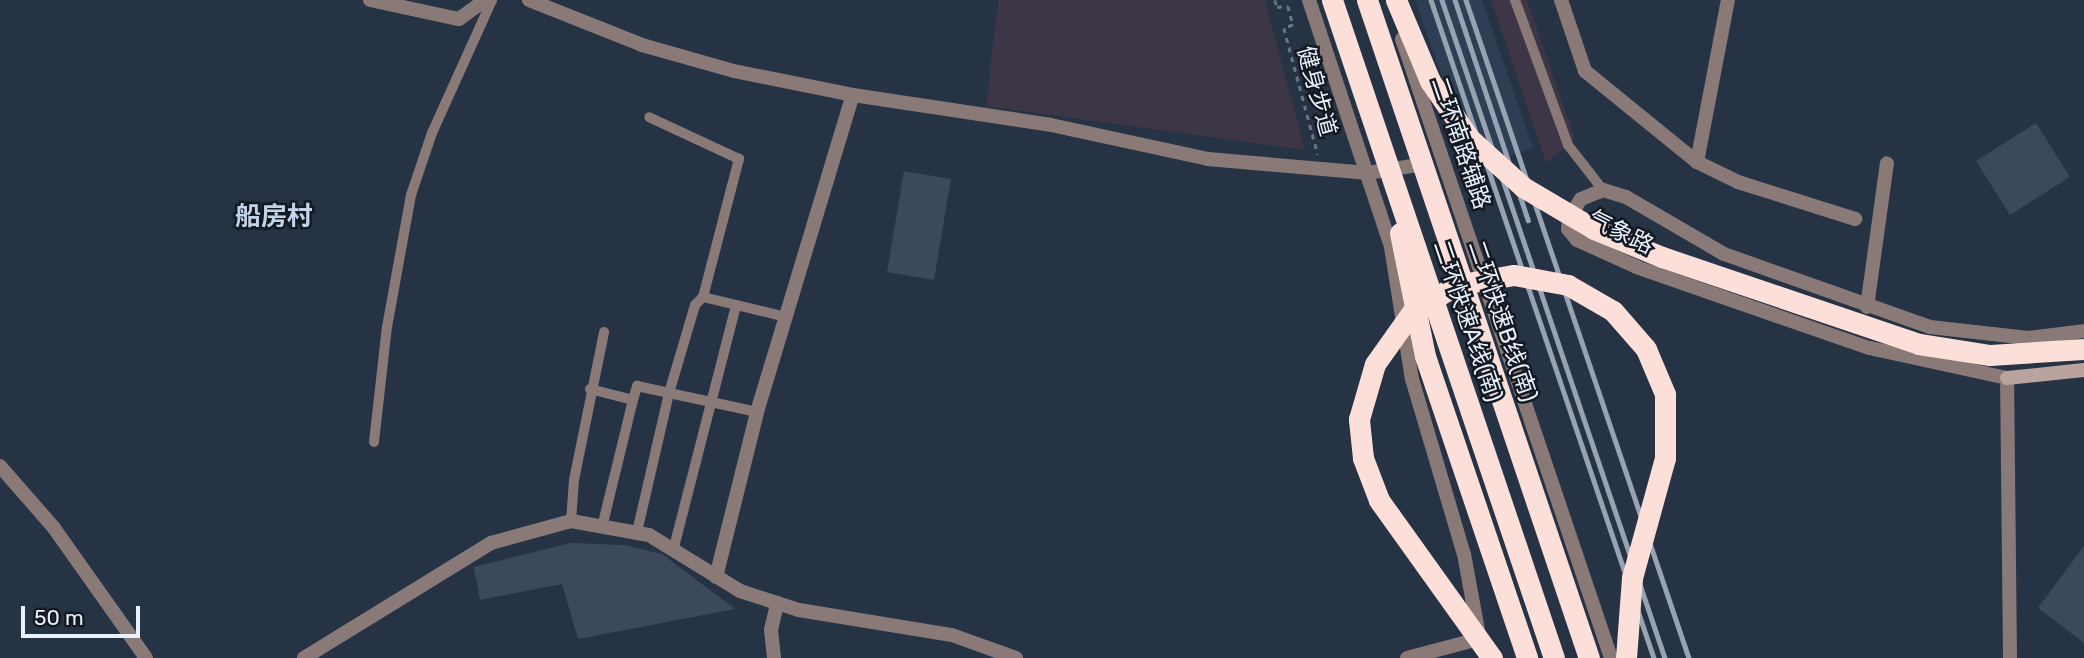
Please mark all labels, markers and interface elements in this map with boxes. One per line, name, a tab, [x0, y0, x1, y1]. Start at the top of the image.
street label: 健身步道	[1292, 43, 1342, 139]
street label: 二环南路辅路	[1425, 73, 1497, 213]
district label: 船房村	[235, 201, 313, 233]
street label: 气象路	[1584, 204, 1658, 260]
street label: 二环快速A线(南)	[1427, 237, 1509, 405]
street label: 二环快速B线(南)	[1462, 237, 1544, 405]
scale bar	[24, 592, 144, 636]
text: 50 m	[34, 605, 84, 630]

